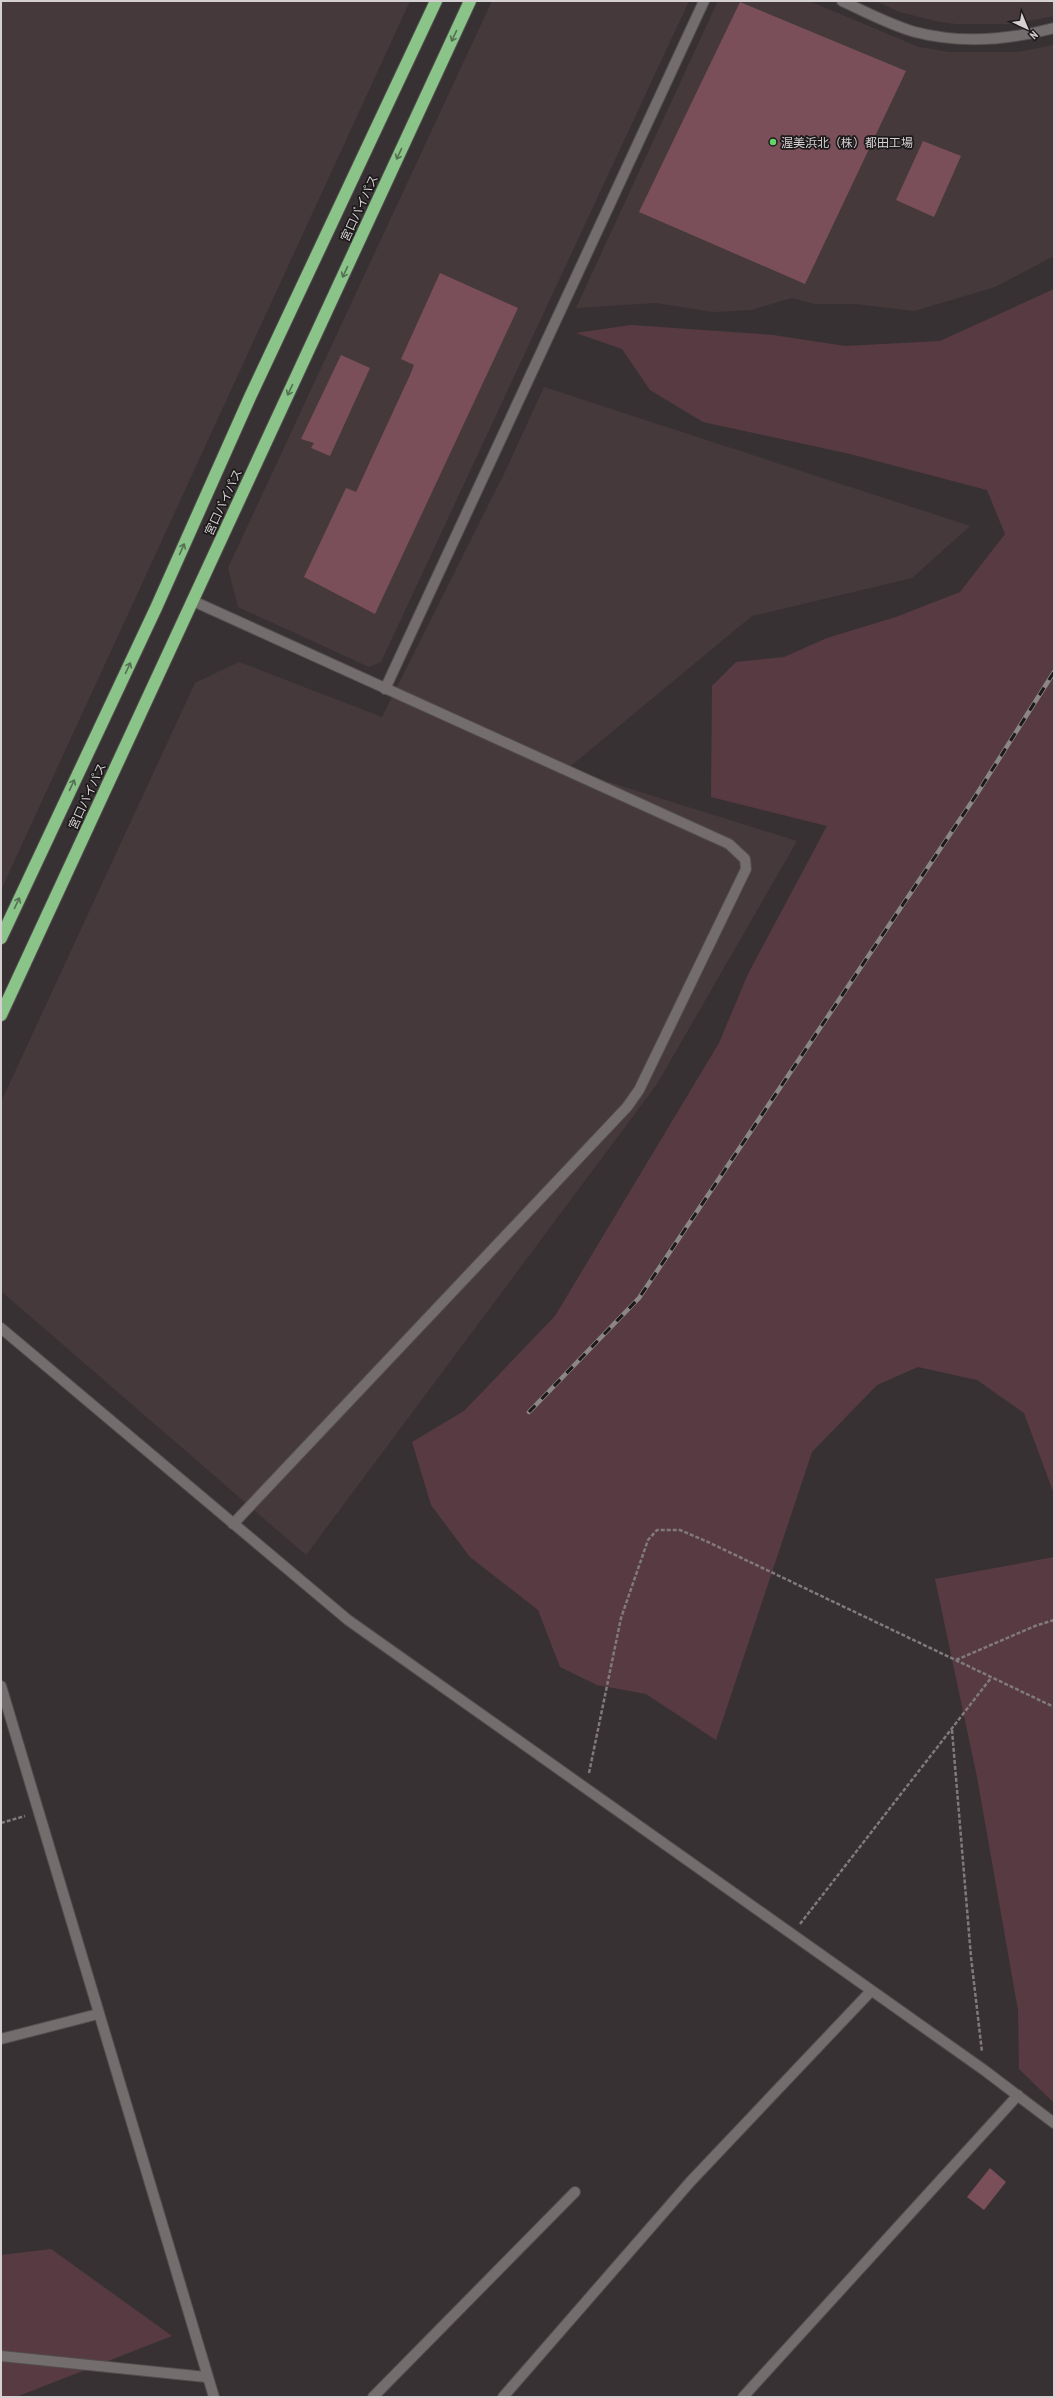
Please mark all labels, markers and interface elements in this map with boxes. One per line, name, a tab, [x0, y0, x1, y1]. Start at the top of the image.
north arrow	[1007, 8, 1047, 48]
text: N	[1027, 28, 1041, 42]
one-way arrow	[450, 30, 457, 42]
place label: 渥美浜北（株）都田工場	[781, 135, 913, 150]
marker: 渥美浜北（株）都田工場	[768, 137, 778, 147]
one-way arrow	[395, 148, 402, 160]
street label: 宮口バイパス	[337, 172, 381, 244]
one-way arrow	[341, 266, 348, 278]
one-way arrow	[286, 384, 293, 396]
street label: 宮口バイパス	[201, 466, 245, 538]
one-way arrow	[179, 544, 186, 556]
one-way arrow	[125, 662, 132, 674]
street label: 宮口バイパス	[65, 760, 109, 832]
one-way arrow	[69, 779, 76, 791]
one-way arrow	[14, 897, 21, 909]

